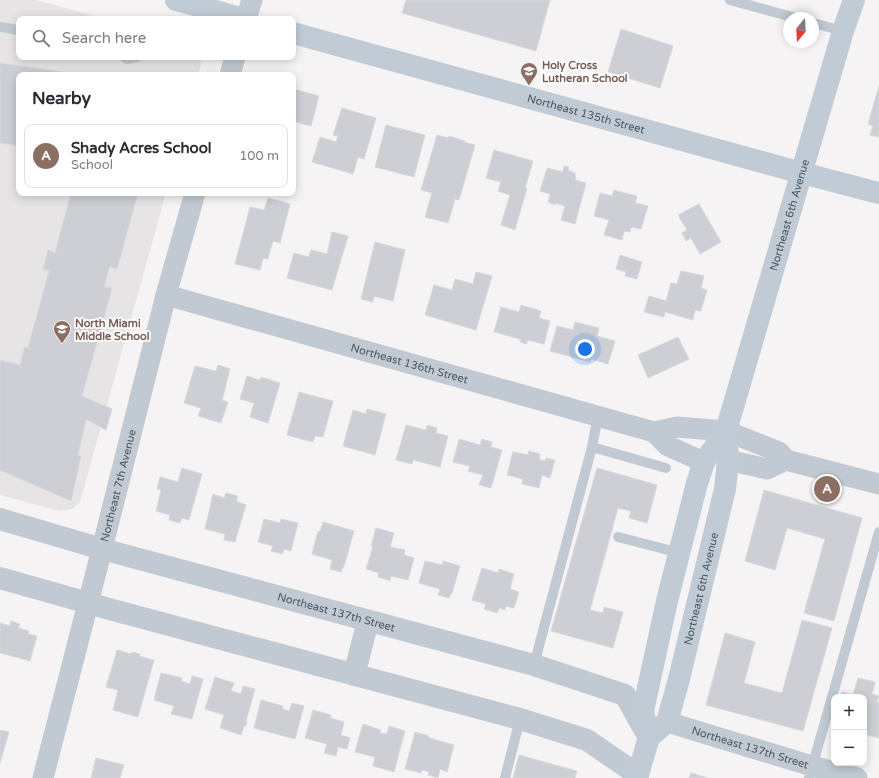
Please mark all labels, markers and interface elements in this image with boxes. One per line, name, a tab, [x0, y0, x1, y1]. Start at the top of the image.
north arrow	[783, 12, 819, 48]
search box	[16, 16, 296, 60]
icon: search	[30, 27, 52, 49]
text: Search here	[62, 29, 146, 47]
place label: Holy Cross Lutheran School	[542, 59, 628, 85]
school or university icon: Holy Cross Lutheran School	[519, 61, 539, 86]
text: Nearby	[32, 88, 91, 109]
street label: Northeast 135th Street	[526, 91, 646, 136]
text: Shady Acres School	[71, 139, 212, 157]
text: A	[41, 148, 51, 164]
text: 100 m	[239, 148, 279, 164]
text: School	[71, 157, 113, 173]
street label: Northeast 6th Avenue	[767, 158, 812, 272]
place label: North Miami Middle School	[75, 317, 150, 343]
school or university icon: North Miami Middle School	[52, 319, 72, 344]
your location	[575, 339, 595, 359]
street label: Northeast 136th Street	[349, 341, 470, 386]
street label: Northeast 7th Avenue	[98, 428, 138, 543]
pin: A	[814, 474, 840, 504]
street label: Northeast 6th Avenue	[681, 531, 721, 646]
street label: Northeast 137th Street	[276, 590, 397, 634]
map controls	[831, 694, 867, 766]
button: +	[831, 694, 867, 730]
street label: Northeast 137th Street	[690, 723, 810, 771]
button: −	[831, 730, 867, 766]

